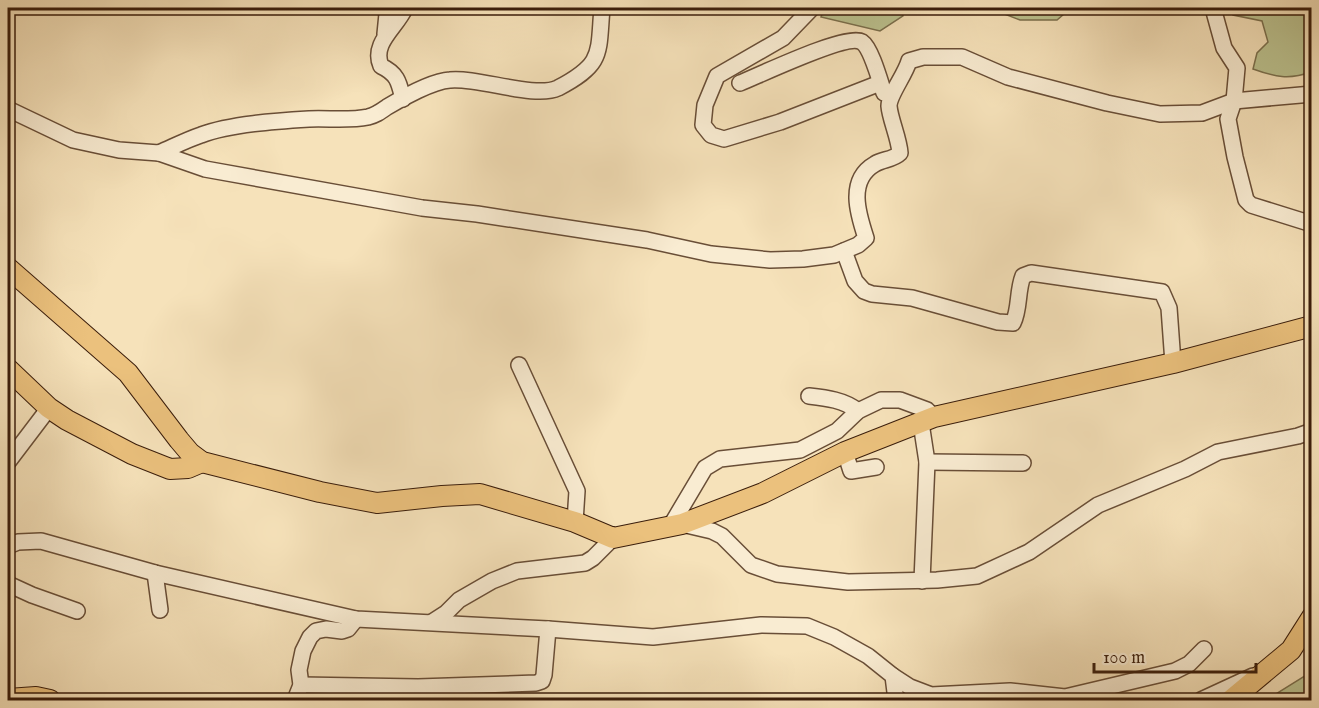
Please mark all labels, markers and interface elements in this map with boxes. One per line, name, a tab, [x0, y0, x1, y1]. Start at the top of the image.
scale bar	[1094, 636, 1256, 674]
text: 100 m	[1103, 647, 1145, 670]

